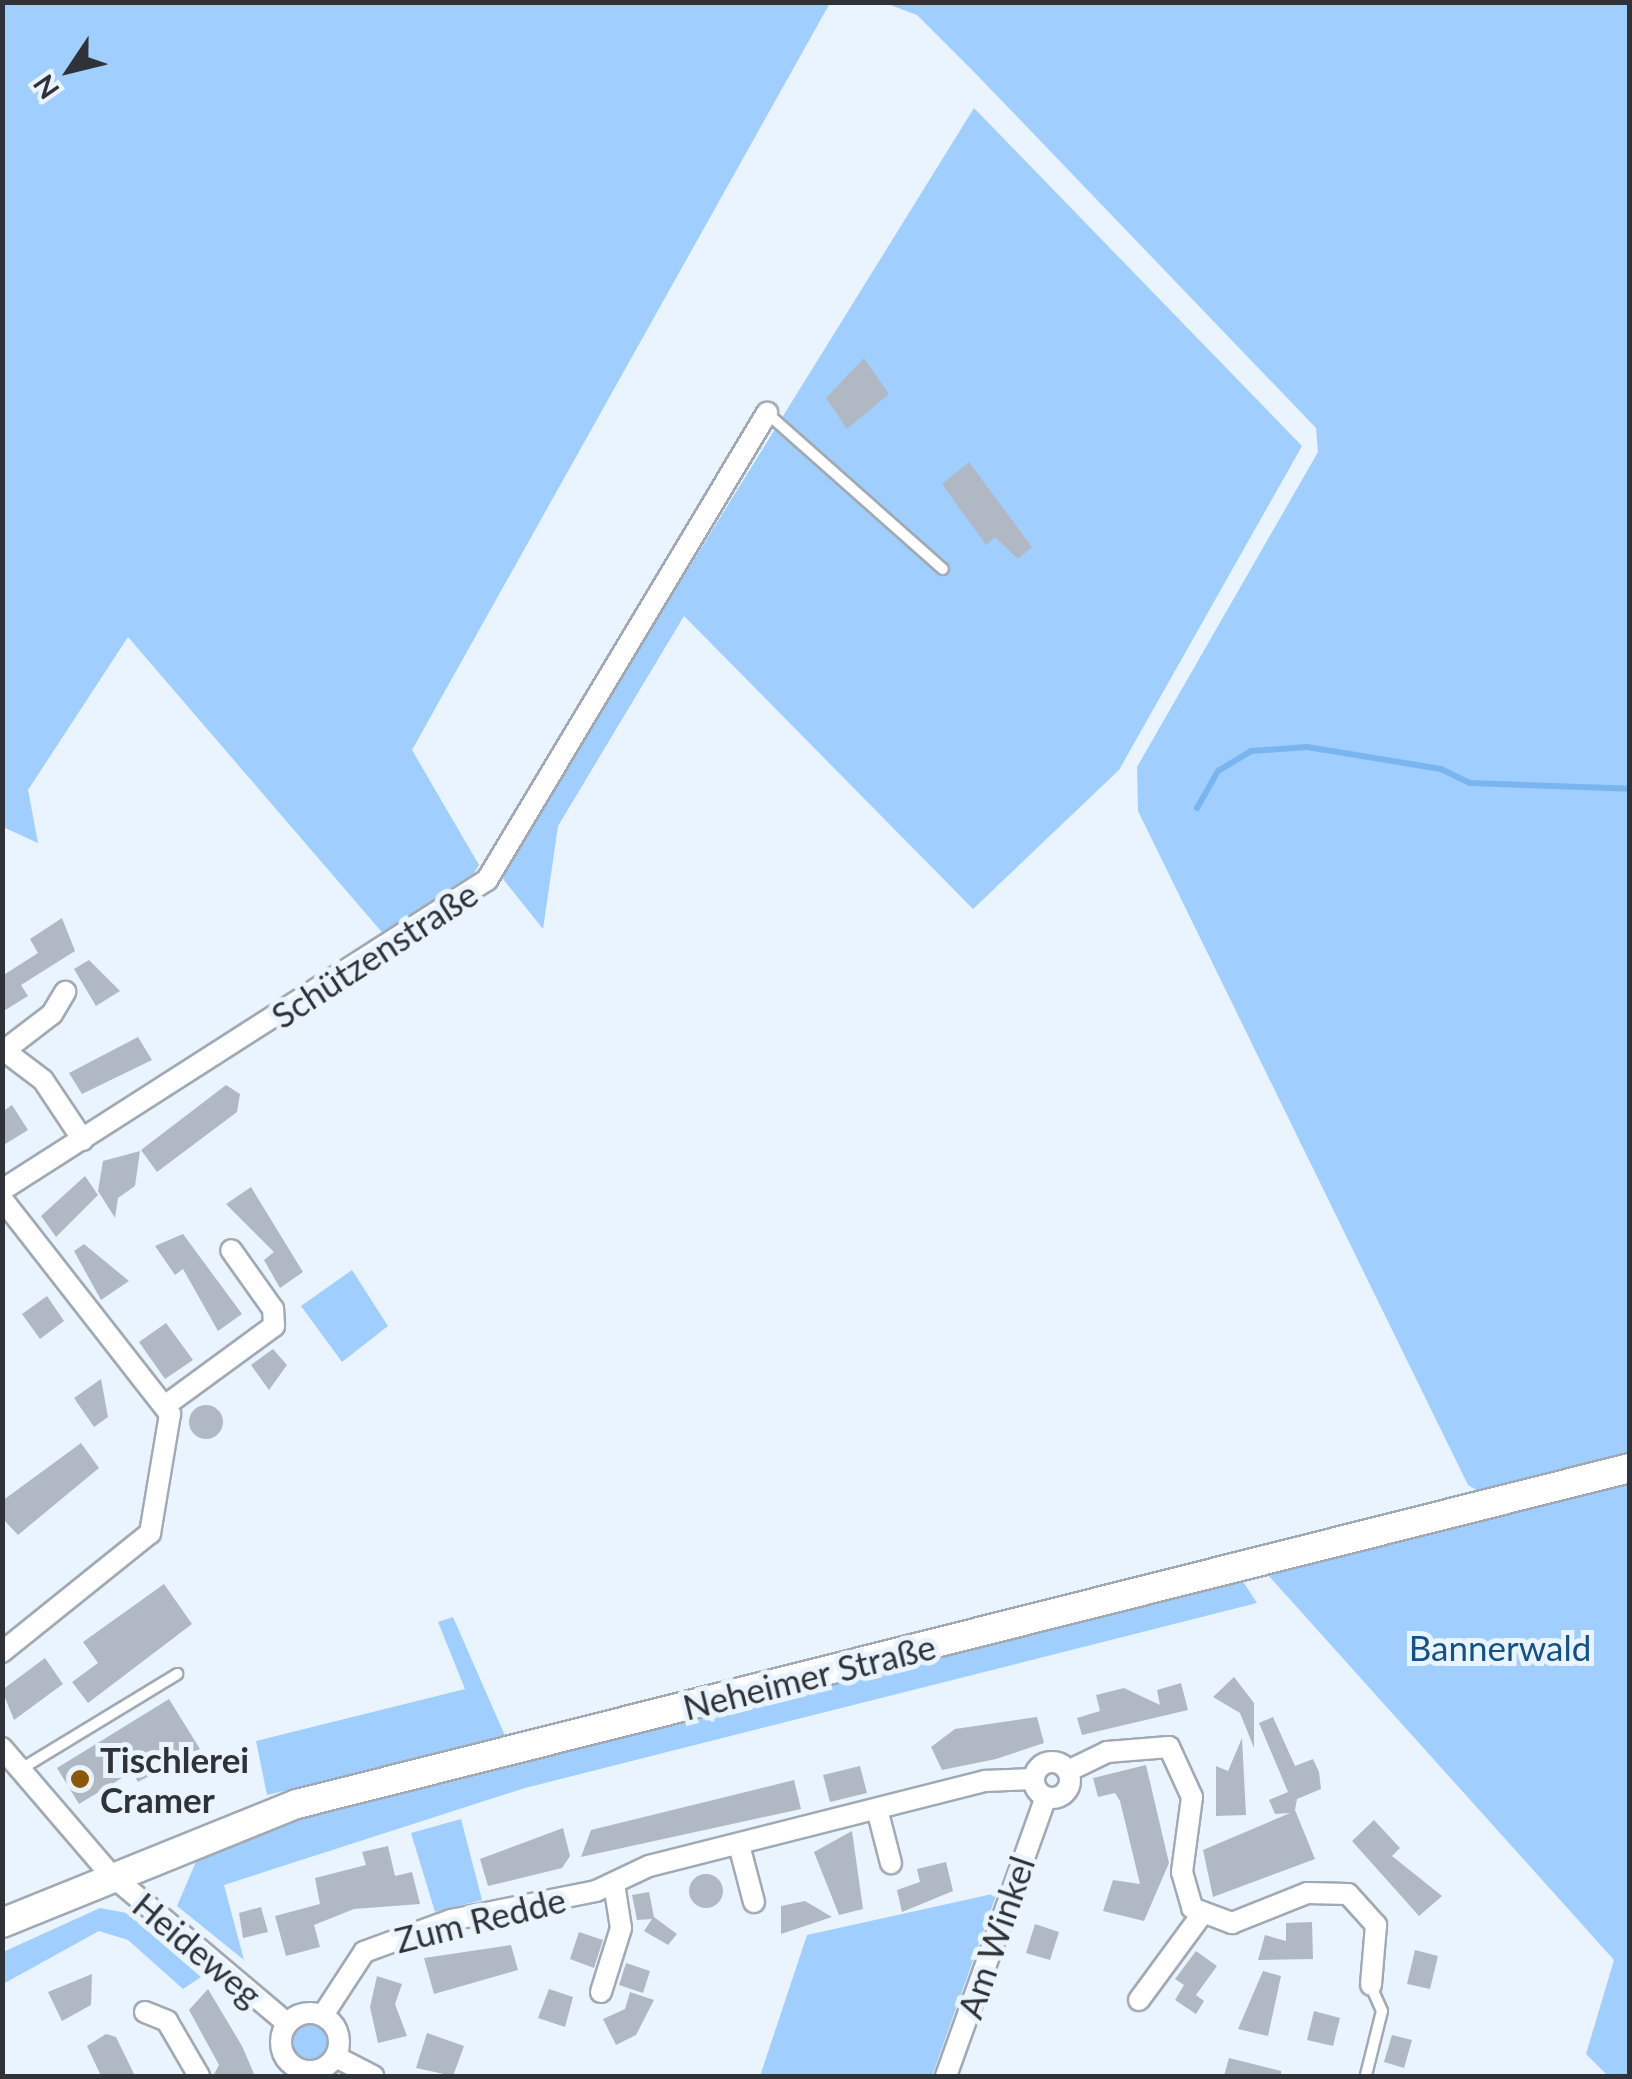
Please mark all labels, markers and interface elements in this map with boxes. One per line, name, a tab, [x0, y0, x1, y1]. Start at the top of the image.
north arrow	[20, 20, 120, 120]
text: N	[25, 69, 66, 106]
street label: Schützenstraße	[263, 872, 485, 1036]
street label: Neheimer Straße	[678, 1624, 940, 1728]
park label: Bannerwald	[1409, 1626, 1591, 1668]
place label: Tischlerei Cramer	[100, 1738, 249, 1820]
marker: Tischlerei Cramer	[69, 1768, 91, 1790]
street label: Am Winkel	[948, 1850, 1042, 2024]
street label: Zum Redde	[390, 1878, 570, 1960]
street label: Heideweg	[125, 1883, 271, 2015]

